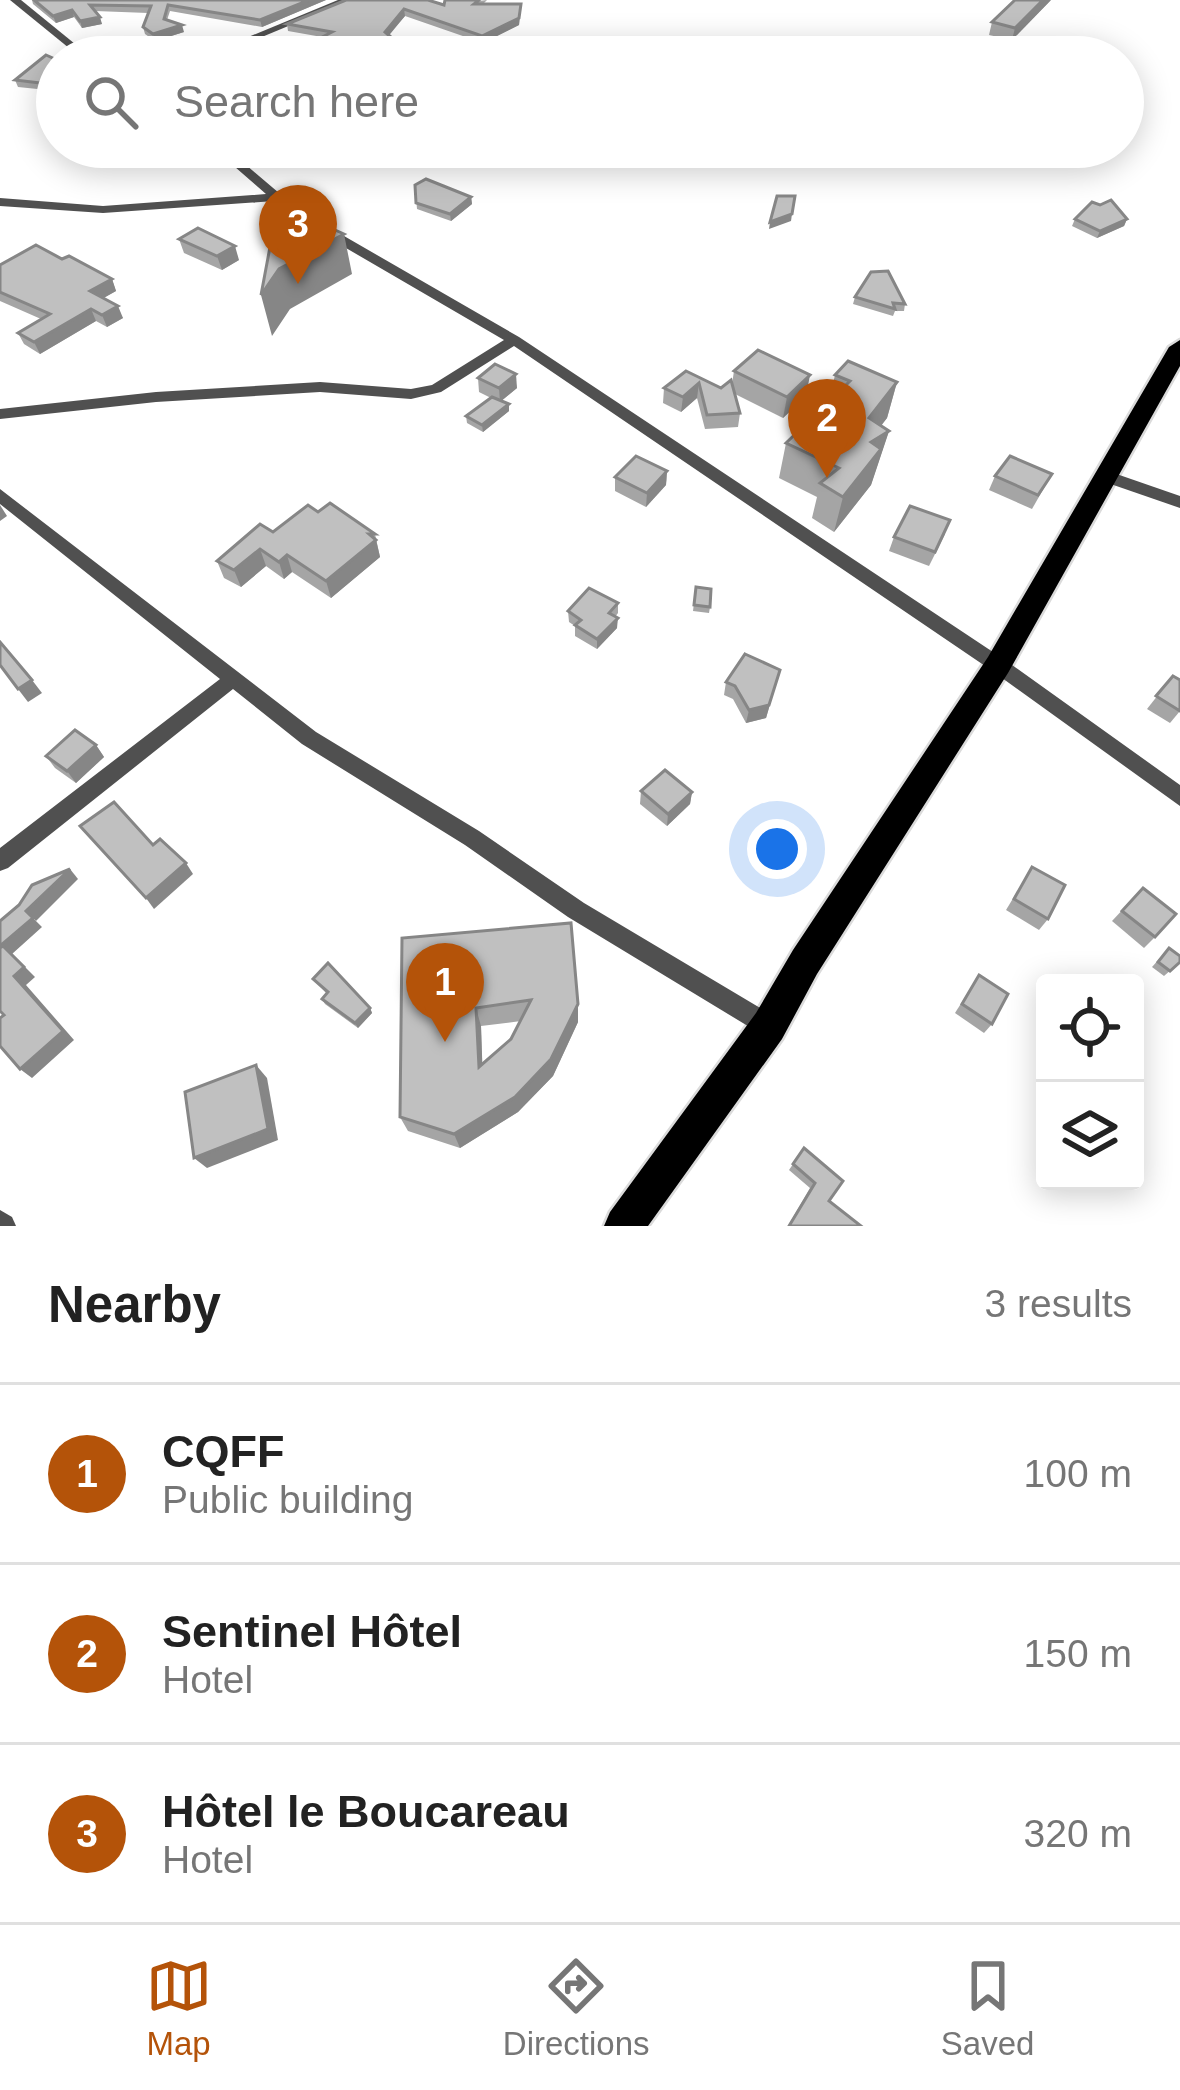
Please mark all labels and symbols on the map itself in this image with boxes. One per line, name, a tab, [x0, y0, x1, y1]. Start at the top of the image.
pin: 3	[259, 185, 337, 284]
pin: 2	[788, 379, 866, 478]
your location	[747, 819, 807, 879]
pin: 1	[406, 943, 484, 1042]

